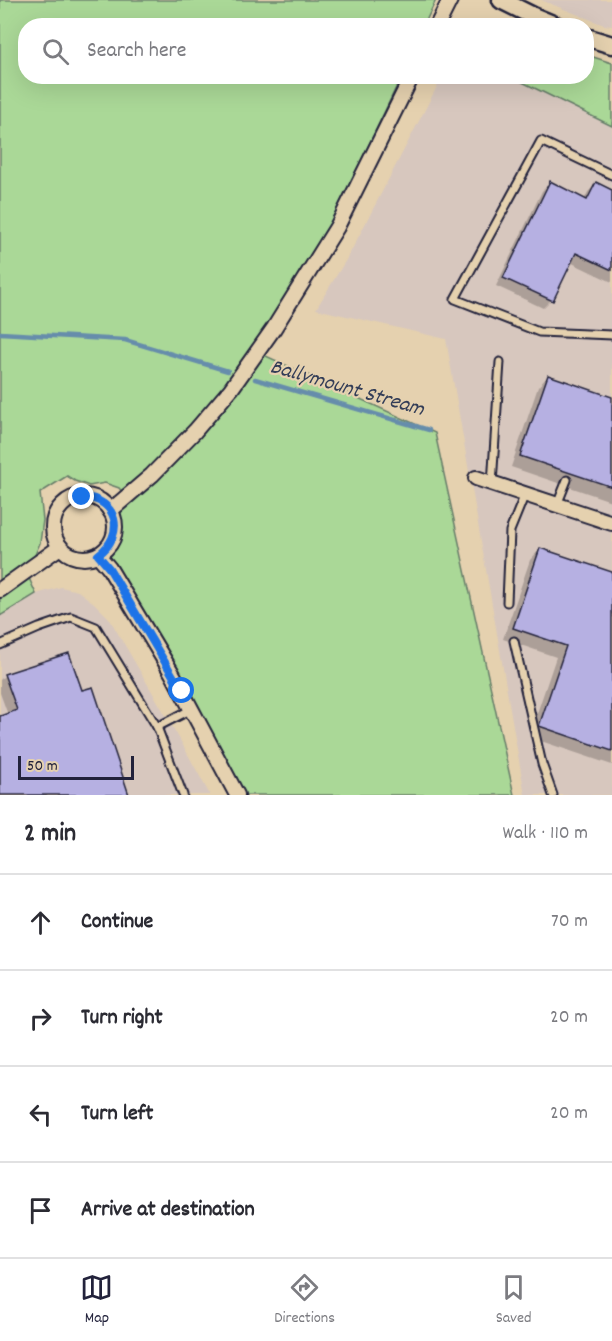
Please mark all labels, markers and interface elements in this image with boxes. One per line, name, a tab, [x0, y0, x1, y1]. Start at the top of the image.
search box	[18, 18, 594, 84]
icon: search	[39, 35, 72, 68]
text: Search here	[87, 36, 186, 67]
water label: Ballymount Stream	[266, 352, 429, 426]
route end	[68, 483, 94, 509]
route start	[168, 677, 194, 703]
scale bar	[18, 753, 134, 780]
text: 50 m	[27, 755, 58, 778]
text: 2 min	[24, 816, 76, 853]
text: Walk · 110 m	[502, 820, 588, 848]
icon: ahead	[24, 906, 57, 939]
text: Continue	[81, 907, 153, 938]
text: 70 m	[551, 908, 588, 936]
icon: right	[24, 1002, 57, 1035]
text: Turn right	[81, 1003, 163, 1034]
text: 20 m	[550, 1004, 588, 1032]
icon: left	[24, 1098, 57, 1131]
text: Turn left	[81, 1099, 153, 1130]
text: 20 m	[550, 1100, 588, 1128]
icon: arrive	[24, 1194, 57, 1227]
text: Arrive at destination	[81, 1195, 255, 1226]
tab: Map	[80, 1271, 113, 1330]
tab: Directions	[274, 1271, 335, 1330]
tab: Saved	[496, 1271, 532, 1330]

